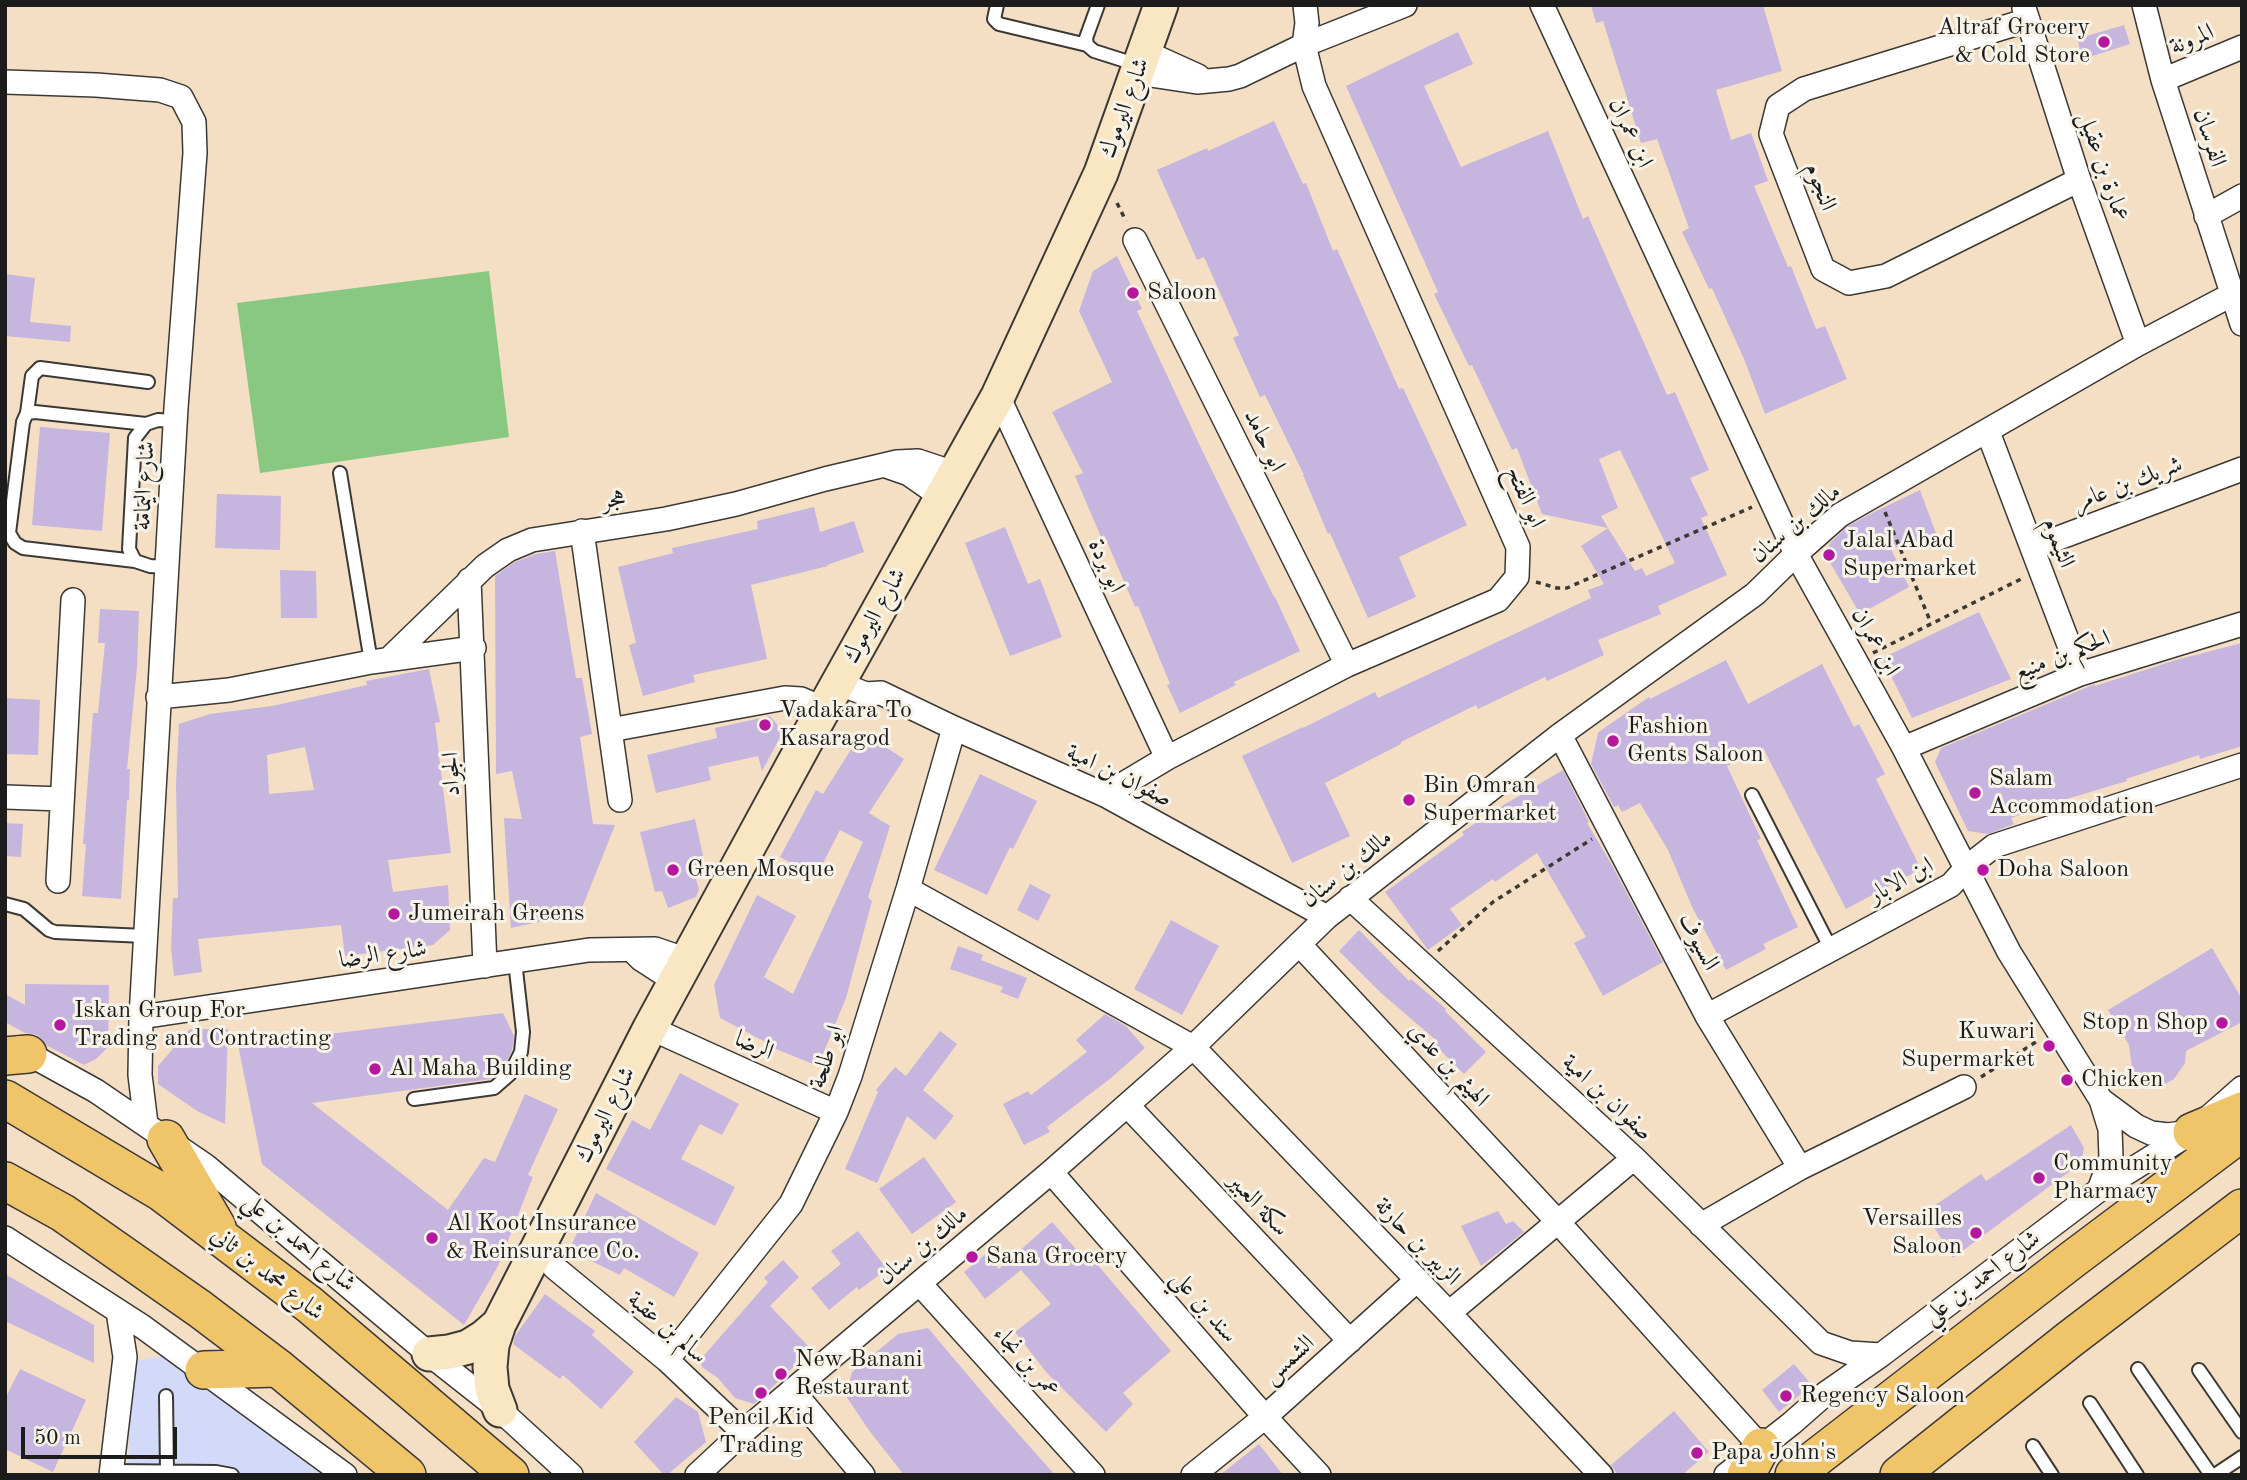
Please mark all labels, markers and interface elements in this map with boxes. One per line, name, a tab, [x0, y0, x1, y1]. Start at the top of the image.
place label: Altraf Grocery & Cold Store	[1937, 14, 2090, 70]
street label: المرونة	[2166, 18, 2218, 62]
marker: Altraf Grocery & Cold Store	[2096, 34, 2112, 50]
street label: شارع اليرموك	[1094, 54, 1156, 162]
street label: ابن عمران	[1601, 93, 1659, 173]
street label: الفرسان	[2186, 105, 2232, 171]
street label: عمارة بن عقيل	[2071, 108, 2135, 226]
street label: النجوم	[1798, 159, 1842, 215]
place label: Saloon	[1147, 279, 1217, 307]
marker: Saloon	[1125, 285, 1141, 301]
street label: ابو حامد	[1237, 405, 1291, 477]
street label: شارع اليمامة	[128, 441, 162, 531]
street label: شريك بن عامر	[2069, 450, 2187, 518]
street label: ابو الفتح	[1499, 462, 1551, 532]
street label: مالك بن سنان	[1745, 478, 1847, 570]
street label: هجر	[600, 484, 628, 516]
street label: الثيموم	[2035, 514, 2081, 572]
place label: Jalal Abad Supermarket	[1843, 527, 1977, 583]
street label: ابو بردة	[1081, 535, 1131, 597]
marker: Jalal Abad Supermarket	[1821, 547, 1837, 563]
street label: شارع اليرموك	[837, 563, 913, 669]
street label: ابن عمران	[1844, 603, 1906, 681]
street label: الحكم بن منيع	[2010, 624, 2114, 688]
place label: Vadakara To Kasaragod	[779, 697, 912, 753]
place label: Fashion Gents Saloon	[1627, 713, 1764, 769]
marker: Vadakara To Kasaragod	[757, 717, 773, 733]
marker: Fashion Gents Saloon	[1605, 733, 1621, 749]
street label: صفوان بن امية	[1061, 738, 1177, 814]
street label: الجواد	[437, 751, 467, 797]
place label: Salam Accommodation	[1989, 765, 2154, 821]
place label: Bin Omran Supermarket	[1423, 772, 1557, 828]
marker: Salam Accommodation	[1967, 785, 1983, 801]
marker: Bin Omran Supermarket	[1401, 792, 1417, 808]
street label: مالك بن سنان	[1296, 824, 1398, 914]
street label: ابن الابار	[1863, 851, 1939, 911]
place label: Green Mosque	[687, 856, 834, 884]
place label: Doha Saloon	[1997, 856, 2129, 884]
marker: Green Mosque	[665, 862, 681, 878]
marker: Doha Saloon	[1975, 862, 1991, 878]
place label: Jumeirah Greens	[408, 900, 584, 928]
marker: Jumeirah Greens	[386, 906, 402, 922]
street label: السيوف	[1671, 908, 1725, 976]
street label: شارع الرضا	[337, 935, 429, 975]
place label: Iskan Group For Trading and Contracting	[74, 997, 331, 1053]
place label: Stop n Shop	[2082, 1009, 2208, 1037]
marker: Stop n Shop	[2214, 1015, 2230, 1031]
street label: الهيثم بن عدي	[1401, 1016, 1495, 1114]
marker: Iskan Group For Trading and Contracting	[52, 1017, 68, 1033]
place label: Kuwari Supermarket	[1901, 1018, 2035, 1074]
street label: ابو طلحة	[803, 1022, 851, 1092]
street label: الرضا	[730, 1025, 778, 1067]
marker: Kuwari Supermarket	[2041, 1038, 2057, 1054]
street label: صفوان بن امية	[1556, 1049, 1658, 1147]
place label: Al Maha Building	[389, 1055, 571, 1083]
marker: Al Maha Building	[367, 1061, 383, 1077]
street label: شارع اليرموك	[569, 1062, 643, 1168]
place label: Chicken	[2081, 1066, 2164, 1094]
marker: Chicken	[2059, 1072, 2075, 1088]
place label: Community Pharmacy	[2053, 1150, 2172, 1206]
street label: سكة العبير	[1221, 1167, 1295, 1243]
marker: Community Pharmacy	[2031, 1170, 2047, 1186]
street label: شارع احمد بن علي	[236, 1187, 362, 1299]
street label: الزبير بن حارثة	[1368, 1192, 1466, 1292]
street label: مالك بن سنان	[872, 1200, 974, 1292]
place label: Versailles Saloon	[1862, 1205, 1962, 1261]
place label: Al Koot Insurance & Reinsurance Co.	[446, 1210, 640, 1266]
street label: شارع محمد بن ثاني	[204, 1221, 330, 1327]
street label: شارع احمد بن علي	[1918, 1225, 2046, 1331]
marker: Versailles Saloon	[1968, 1225, 1984, 1241]
marker: Al Koot Insurance & Reinsurance Co.	[424, 1230, 440, 1246]
place label: Sana Grocery	[986, 1243, 1127, 1271]
marker: Sana Grocery	[964, 1249, 980, 1265]
street label: سند بن علي	[1164, 1265, 1244, 1349]
street label: سالم بن عقبة	[621, 1285, 713, 1371]
street label: عمر بن نجاء	[986, 1320, 1066, 1404]
street label: الشمس	[1257, 1329, 1321, 1391]
place label: New Banani Restaurant	[795, 1346, 923, 1402]
marker: New Banani Restaurant	[773, 1366, 789, 1382]
place label: Regency Saloon	[1800, 1382, 1965, 1410]
marker: Pencil Kid Trading	[753, 1385, 769, 1401]
marker: Regency Saloon	[1778, 1388, 1794, 1404]
place label: Pencil Kid Trading	[708, 1404, 814, 1460]
scale bar	[24, 1414, 180, 1458]
text: 50 m	[34, 1428, 81, 1449]
place label: Papa John's	[1711, 1439, 1836, 1467]
marker: Papa John's	[1689, 1445, 1705, 1461]

